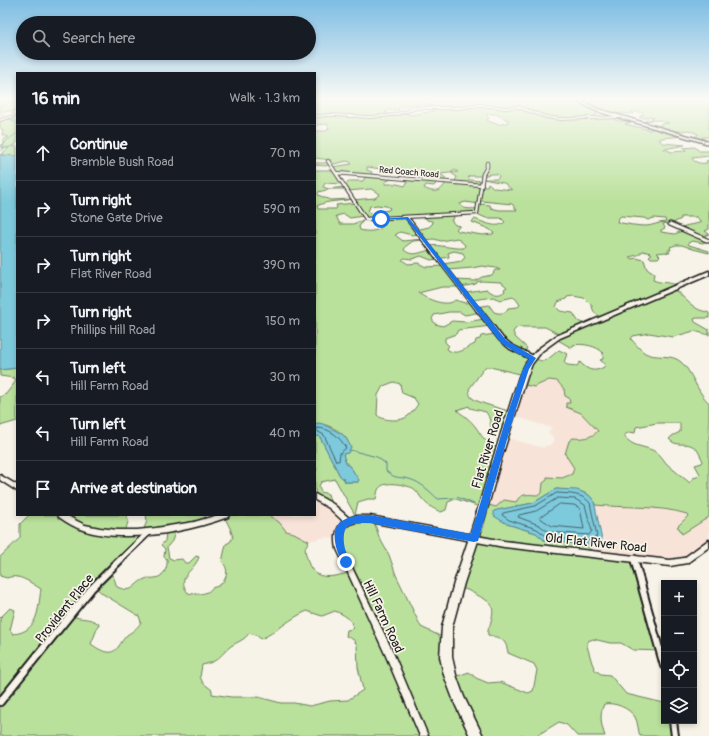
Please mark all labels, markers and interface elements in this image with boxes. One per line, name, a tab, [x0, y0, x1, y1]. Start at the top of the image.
search box	[16, 16, 316, 60]
icon: search	[30, 27, 52, 49]
text: Search here	[62, 29, 135, 48]
text: 16 min	[32, 88, 80, 109]
text: Walk · 1.3 km	[230, 90, 300, 106]
text: Continue	[70, 135, 128, 154]
icon: ahead	[32, 142, 54, 164]
text: 70 m	[270, 145, 300, 161]
text: Bramble Bush Road	[70, 154, 174, 170]
street label: Red Coach Road	[379, 164, 439, 181]
text: Turn right	[70, 191, 131, 210]
icon: right	[32, 198, 54, 220]
text: 590 m	[263, 201, 300, 217]
text: Stone Gate Drive	[70, 210, 163, 226]
route start	[372, 210, 390, 228]
text: Turn right	[70, 247, 131, 266]
icon: right	[32, 254, 54, 276]
text: 390 m	[263, 257, 300, 273]
text: Flat River Road	[70, 266, 152, 282]
text: Turn right	[70, 303, 131, 322]
icon: right	[32, 310, 54, 332]
text: 150 m	[265, 313, 300, 329]
text: Phillips Hill Road	[70, 322, 155, 338]
text: Turn left	[70, 359, 126, 378]
icon: left	[32, 366, 54, 388]
text: 30 m	[270, 369, 300, 385]
text: Hill Farm Road	[70, 378, 149, 394]
street label: Flat River Road	[468, 408, 508, 491]
text: Turn left	[70, 415, 126, 434]
icon: left	[32, 422, 54, 444]
text: 40 m	[269, 425, 300, 441]
text: Hill Farm Road	[70, 434, 149, 450]
icon: arrive	[32, 478, 54, 500]
text: Arrive at destination	[70, 479, 197, 498]
street label: Old Flat River Road	[544, 530, 647, 556]
route end	[337, 553, 355, 571]
street label: Provident Place	[32, 571, 98, 646]
street label: Hill Farm Road	[359, 577, 407, 655]
map controls	[661, 580, 697, 724]
button: +	[661, 580, 697, 616]
button: −	[661, 616, 697, 652]
button: locate	[661, 652, 697, 688]
button: layers	[661, 688, 697, 724]

